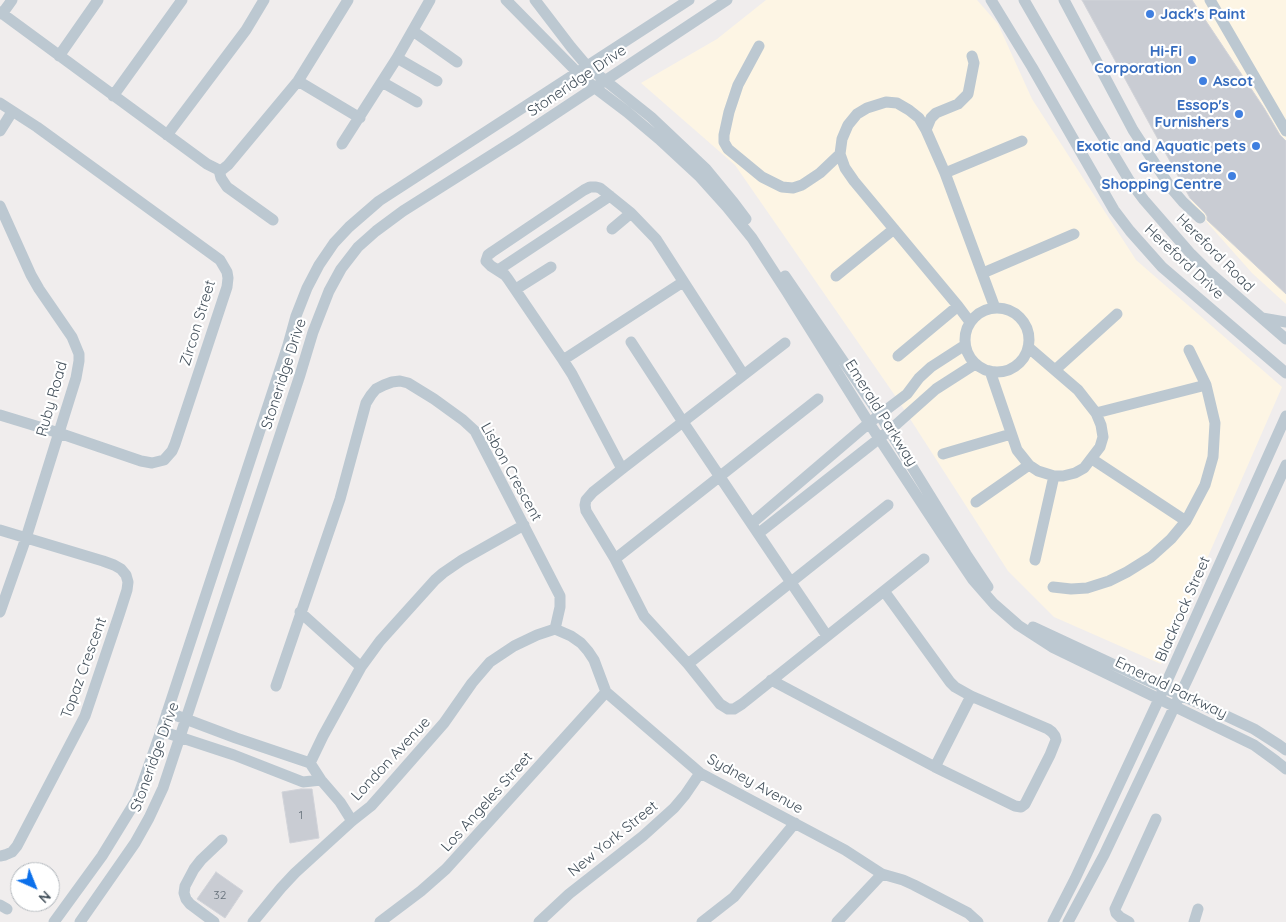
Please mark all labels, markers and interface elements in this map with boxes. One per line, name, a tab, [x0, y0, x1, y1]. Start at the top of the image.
place label: Jack's Paint	[1160, 5, 1246, 23]
marker: Jack's Paint	[1144, 8, 1156, 20]
street label: Stoneridge Drive	[524, 41, 630, 121]
place label: Hi-Fi Corporation	[1094, 42, 1182, 77]
marker: Hi-Fi Corporation	[1186, 54, 1198, 66]
place label: Ascot	[1213, 72, 1253, 90]
marker: Ascot	[1197, 75, 1209, 87]
place label: Essop's Furnishers	[1154, 96, 1229, 131]
marker: Essop's Furnishers	[1233, 108, 1245, 120]
place label: Exotic and Aquatic pets	[1076, 137, 1246, 155]
marker: Exotic and Aquatic pets	[1250, 140, 1262, 152]
place label: Greenstone Shopping Centre	[1101, 158, 1222, 193]
marker: Greenstone Shopping Centre	[1226, 170, 1238, 182]
street label: Hereford Road	[1172, 210, 1258, 296]
street label: Hereford Drive	[1141, 221, 1227, 303]
street label: Zircon Street	[176, 278, 220, 368]
street label: Stoneridge Drive	[258, 316, 310, 432]
street label: Emerald Parkway	[841, 356, 921, 470]
street label: Ruby Road	[33, 359, 71, 439]
street label: Lisbon Crescent	[476, 420, 546, 524]
street label: Blackrock Street	[1152, 554, 1214, 664]
street label: Topaz Crescent	[57, 615, 111, 721]
street label: Emerald Parkway	[1112, 653, 1230, 723]
street label: Stoneridge Drive	[127, 700, 183, 814]
street label: London Avenue	[348, 713, 434, 805]
street label: Los Angeles Street	[437, 748, 537, 856]
street label: Sydney Avenue	[704, 750, 806, 818]
street label: New York Street	[564, 797, 662, 881]
house number: 1	[299, 808, 303, 822]
north arrow	[10, 862, 60, 912]
text: N	[35, 887, 55, 907]
house number: 32	[214, 888, 226, 902]

